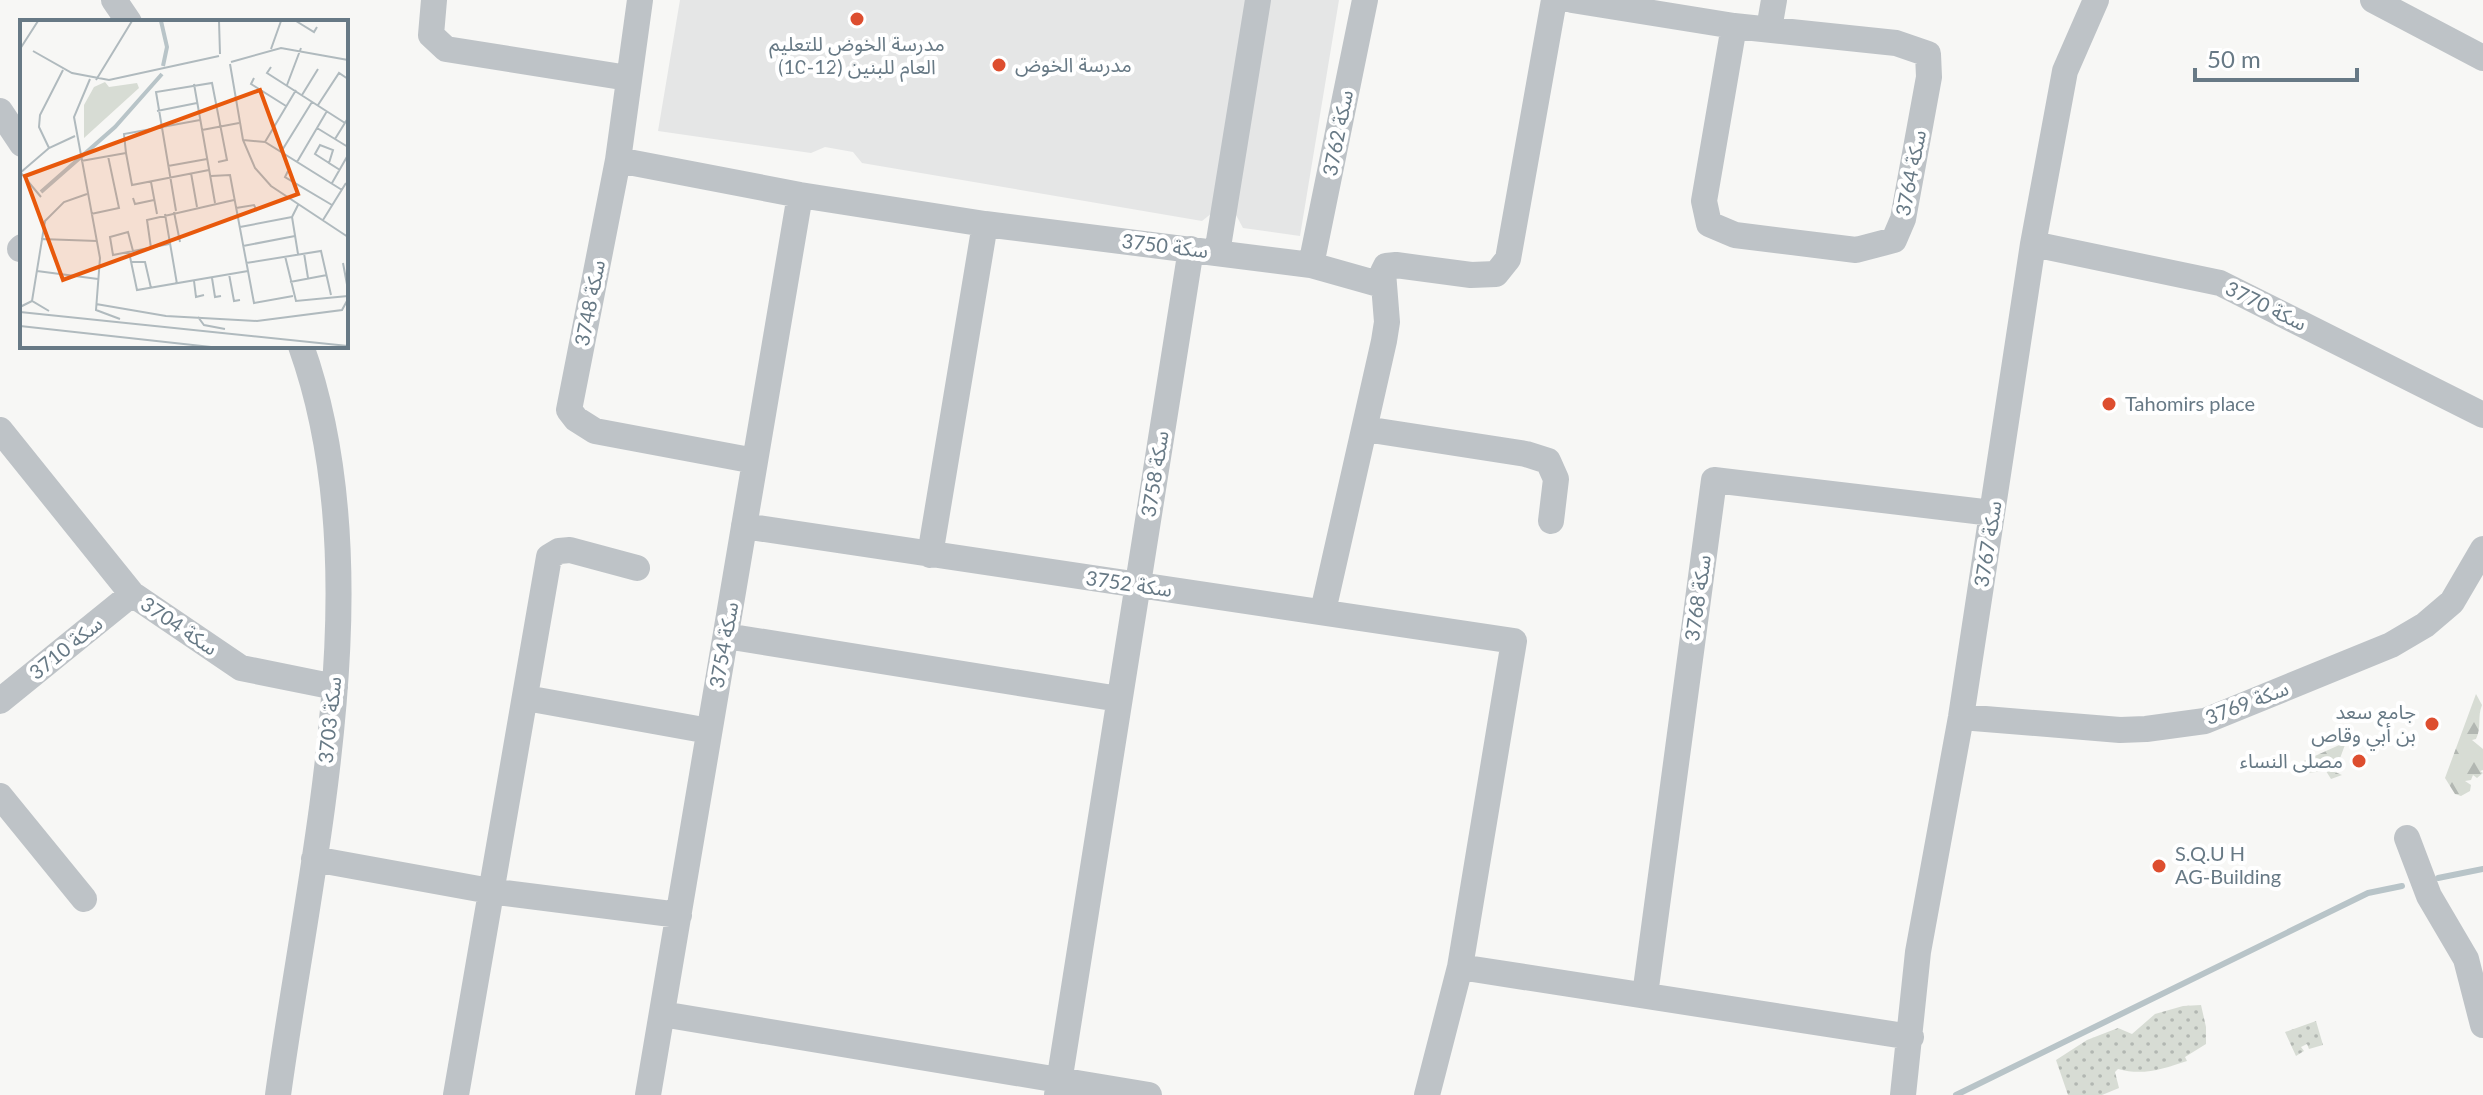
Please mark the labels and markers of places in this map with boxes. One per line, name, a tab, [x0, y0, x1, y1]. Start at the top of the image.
marker: مدرسة الخوض للتعليم العام للبنين (12-10)	[848, 10, 866, 28]
place label: مدرسة الخوض للتعليم العام للبنين (12-10)	[769, 31, 945, 82]
place label: مدرسة الخوض	[1015, 52, 1132, 77]
marker: مدرسة الخوض	[990, 56, 1008, 74]
place label: Tahomirs place	[2125, 391, 2255, 415]
marker: Tahomirs place	[2100, 395, 2118, 413]
place label: جامع سعد بن أبي وقاص	[2311, 699, 2416, 751]
marker: جامع سعد بن أبي وقاص	[2423, 715, 2441, 733]
place label: مصلى النساء	[2240, 748, 2343, 773]
marker: مصلى النساء	[2350, 752, 2368, 770]
place label: S.Q.U H AG-Building	[2175, 841, 2281, 888]
marker: S.Q.U H AG-Building	[2150, 857, 2168, 875]

